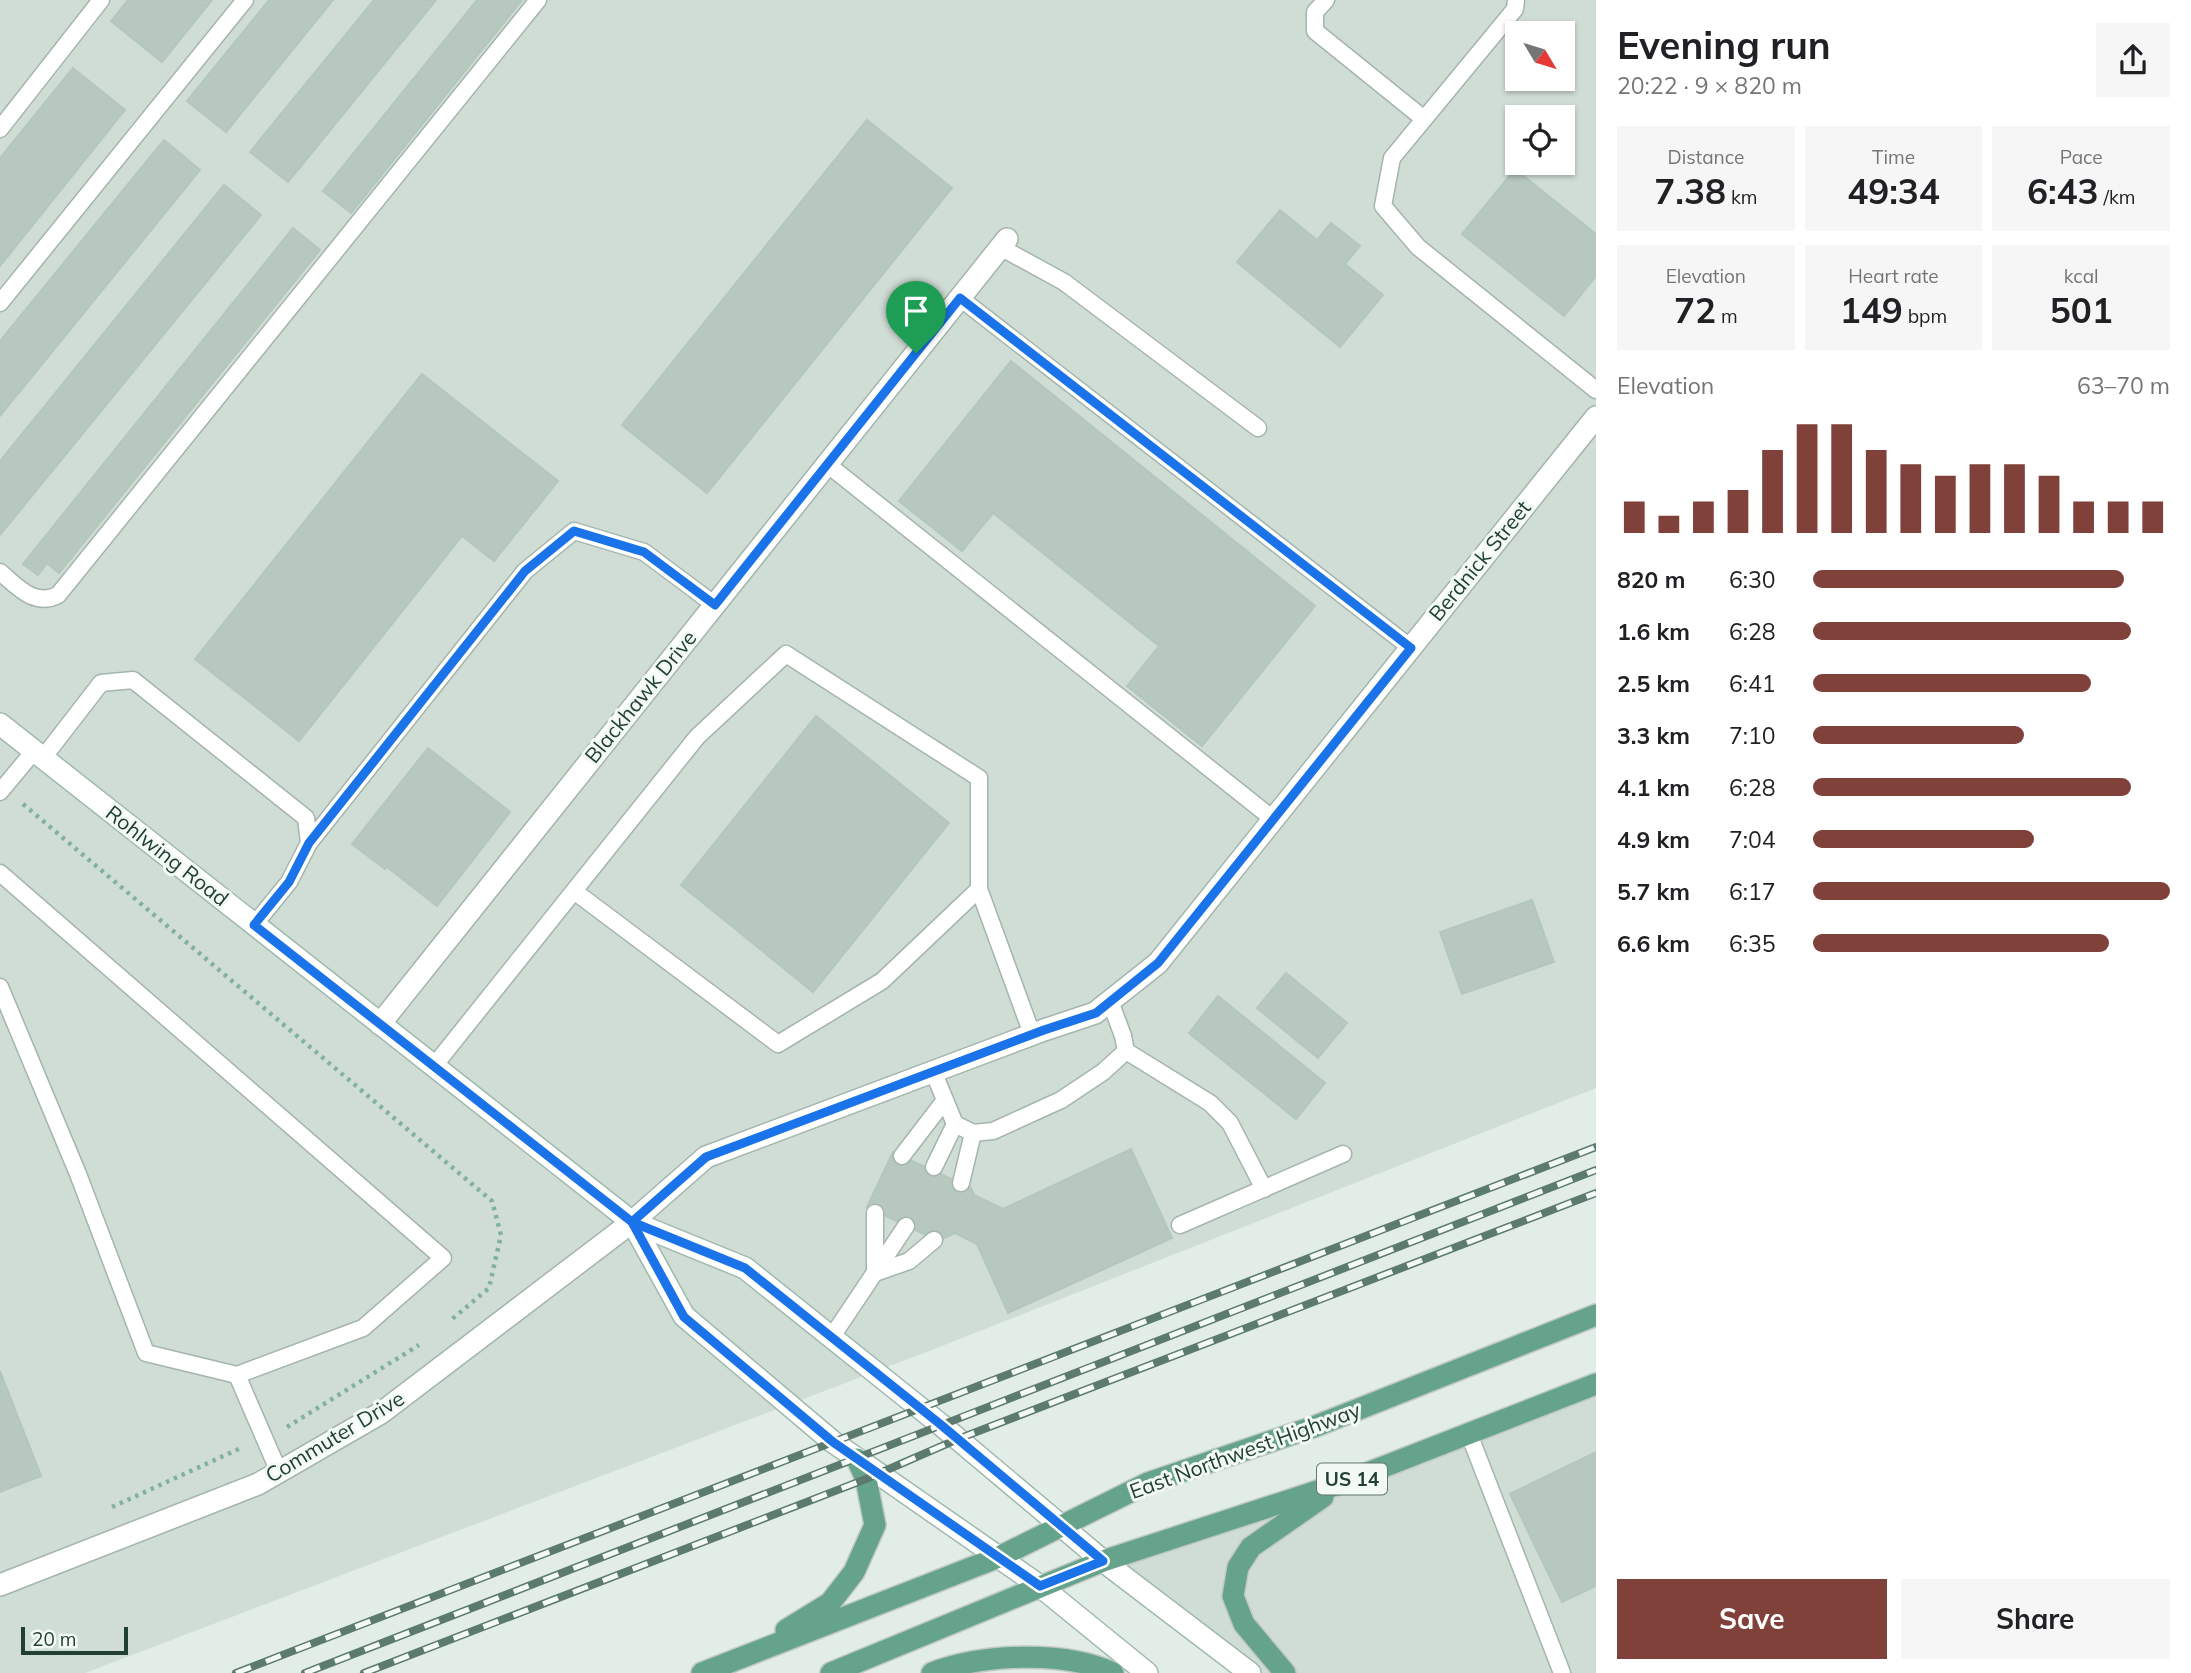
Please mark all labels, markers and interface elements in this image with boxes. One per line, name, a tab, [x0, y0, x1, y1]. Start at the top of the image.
north arrow	[1505, 21, 1575, 91]
map controls	[1505, 21, 1575, 175]
text: Evening run	[1617, 21, 1831, 69]
button: share	[2096, 23, 2170, 97]
text: 20:22 · 9 × 820 m	[1617, 71, 1802, 100]
button: locate	[1505, 105, 1575, 175]
text: Distance	[1667, 145, 1744, 169]
text: Time	[1872, 145, 1915, 169]
text: Pace	[2060, 145, 2103, 169]
text: 7.38	[1654, 169, 1726, 213]
text: 49:34	[1847, 169, 1940, 213]
text: 6:43	[2027, 169, 2099, 213]
text: km	[1726, 185, 1757, 209]
text: /km	[2099, 185, 2135, 209]
text: Elevation	[1666, 264, 1746, 288]
text: Heart rate	[1848, 264, 1939, 288]
text: kcal	[2064, 264, 2099, 288]
pin	[886, 281, 946, 353]
text: 72	[1674, 288, 1716, 332]
text: 149	[1840, 288, 1903, 332]
text: 501	[2050, 288, 2113, 332]
icon: arrive	[897, 292, 935, 330]
text: m	[1716, 304, 1738, 328]
text: bpm	[1903, 304, 1947, 328]
text: Elevation	[1617, 371, 1714, 400]
text: 63–70 m	[2077, 371, 2170, 400]
street label: Berdnick Street	[1423, 495, 1536, 626]
text: 820 m	[1617, 565, 1685, 594]
text: 6:30	[1729, 565, 1776, 594]
text: 1.6 km	[1617, 617, 1690, 646]
text: 6:28	[1729, 617, 1776, 646]
street label: Blackhawk Drive	[579, 625, 702, 768]
text: 2.5 km	[1617, 669, 1690, 698]
text: 6:41	[1729, 669, 1776, 698]
text: 3.3 km	[1617, 721, 1690, 750]
text: 7:10	[1729, 721, 1776, 750]
text: 4.1 km	[1617, 773, 1690, 802]
text: 6:28	[1729, 773, 1776, 802]
street label: Rohlwing Road	[101, 799, 234, 911]
text: 4.9 km	[1617, 825, 1690, 854]
text: 7:04	[1729, 825, 1776, 854]
text: 5.7 km	[1617, 877, 1690, 906]
text: 6:17	[1729, 877, 1776, 906]
text: 6.6 km	[1617, 929, 1690, 958]
text: 6:35	[1729, 929, 1776, 958]
street label: Commuter Drive	[260, 1385, 409, 1488]
street label: East Northwest Highway	[1126, 1396, 1364, 1504]
road number: US 14	[1317, 1464, 1387, 1494]
button: Save	[1617, 1579, 1887, 1659]
button: Share	[1901, 1579, 2170, 1659]
scale bar	[21, 1624, 128, 1656]
text: 20 m	[32, 1627, 76, 1651]

